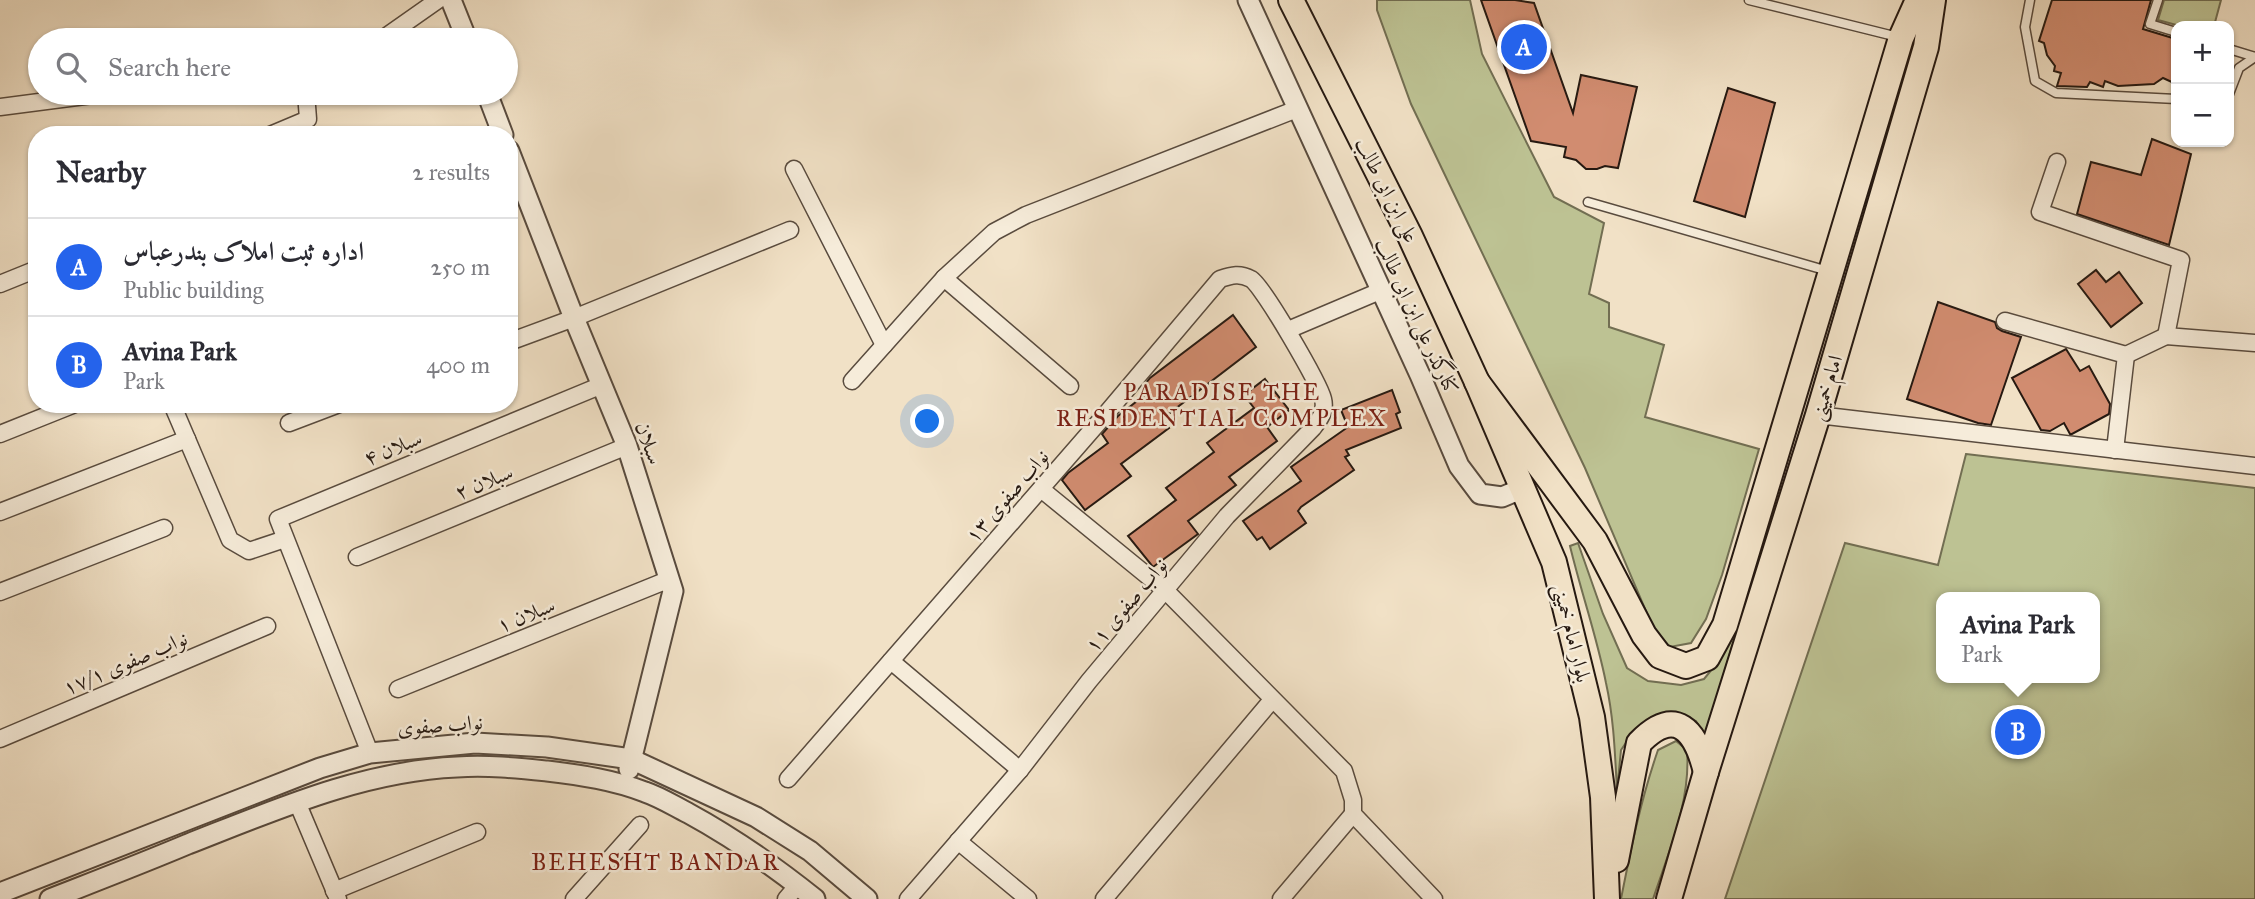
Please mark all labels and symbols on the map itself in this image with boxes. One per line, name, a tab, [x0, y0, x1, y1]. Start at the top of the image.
pin: A	[1501, 21, 1547, 73]
street label: علی ابن ابی طالب	[1347, 133, 1425, 248]
street label: کنارگذر علی ابن ابی طالب	[1367, 233, 1466, 400]
street label: امام خمینی	[1804, 352, 1853, 425]
district label: PARADISE THE RESIDENTIAL COMPLEX	[1056, 378, 1388, 432]
your location	[910, 404, 944, 438]
street label: سبلان	[629, 418, 669, 468]
street label: سبلان ۴	[360, 425, 426, 471]
street label: نواب صفوی ۱۳	[960, 444, 1054, 548]
street label: سبلان ۲	[451, 459, 517, 505]
street label: نواب صفوی ۱۱	[1079, 553, 1173, 657]
street label: بلوار امام خمینی	[1542, 581, 1597, 686]
street label: سبلان ۱	[493, 592, 559, 638]
street label: نواب صفوی ۱۷/۱	[59, 625, 191, 701]
pin: B	[1995, 706, 2041, 758]
street label: نواب صفوی	[396, 709, 484, 741]
district label: BEHESHT BANDAR	[531, 848, 781, 876]

